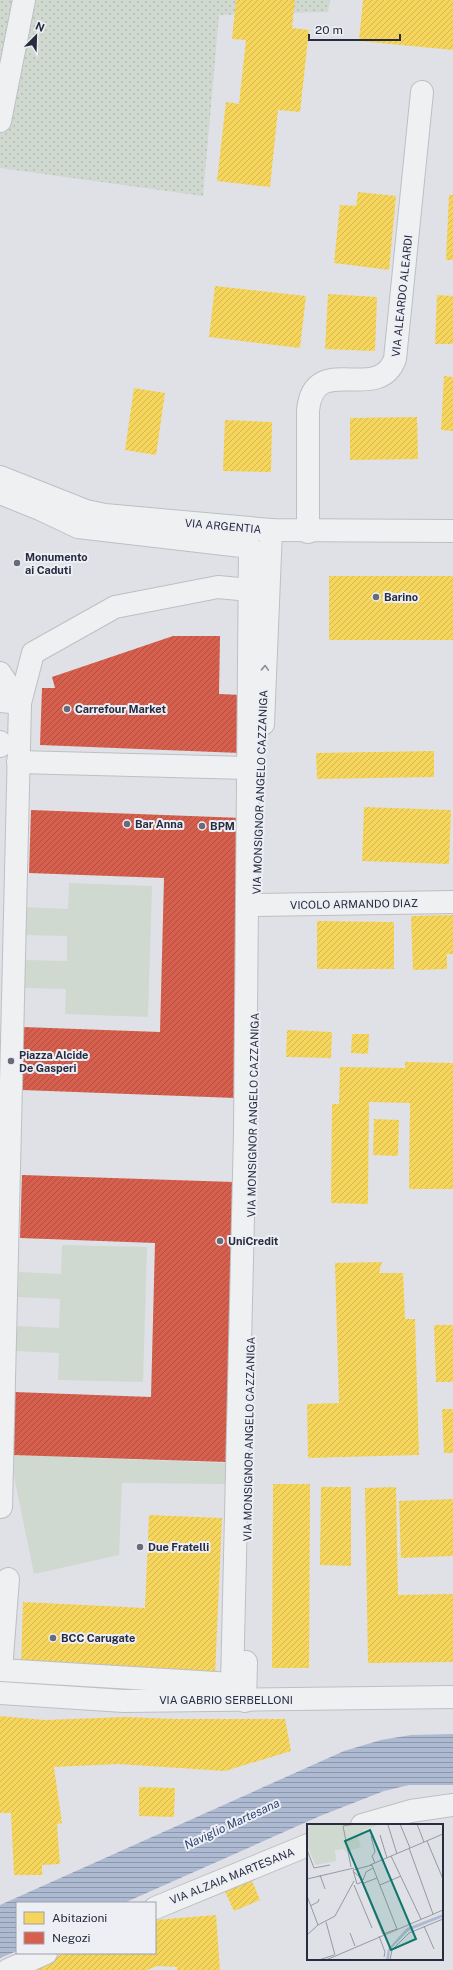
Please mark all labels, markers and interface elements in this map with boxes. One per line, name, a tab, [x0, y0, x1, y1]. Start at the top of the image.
north arrow	[16, 16, 56, 56]
scale bar	[309, 16, 400, 42]
text: N	[34, 20, 46, 34]
text: 20 m	[315, 23, 343, 37]
street label: VIA ALEARDO ALEARDI	[390, 234, 414, 358]
street label: VIA ARGENTIA	[184, 517, 262, 535]
place label: Monumento ai Caduti	[25, 551, 88, 576]
marker: Monumento ai Caduti	[12, 558, 22, 568]
place label: Barino	[384, 591, 418, 603]
marker: Barino	[371, 592, 381, 602]
one-way arrow	[261, 665, 270, 671]
street label: VIA MONSIGNOR ANGELO CAZZANIGA	[250, 689, 270, 894]
place label: Carrefour Market	[75, 703, 167, 715]
marker: Carrefour Market	[62, 704, 72, 714]
place label: Bar Anna	[135, 818, 183, 830]
marker: Bar Anna	[122, 819, 132, 829]
place label: BPM	[210, 820, 235, 832]
marker: BPM	[197, 821, 207, 831]
street label: VICOLO ARMANDO DIAZ	[290, 897, 418, 911]
street label: VIA MONSIGNOR ANGELO CAZZANIGA	[245, 1012, 261, 1217]
place label: Piazza Alcide De Gasperi	[19, 1049, 88, 1074]
marker: Piazza Alcide De Gasperi	[6, 1056, 16, 1066]
place label: UniCredit	[228, 1235, 279, 1247]
marker: UniCredit	[215, 1236, 225, 1246]
street label: VIA MONSIGNOR ANGELO CAZZANIGA	[241, 1336, 257, 1541]
place label: Due Fratelli	[148, 1541, 209, 1553]
marker: Due Fratelli	[135, 1542, 145, 1552]
place label: BCC Carugate	[61, 1632, 135, 1644]
marker: BCC Carugate	[48, 1633, 58, 1643]
street label: VIA GABRIO SERBELLONI	[159, 1694, 293, 1706]
water label: Naviglio Martesana	[182, 1796, 282, 1852]
inset map	[307, 1824, 443, 1960]
street label: VIA ALZAIA MARTESANA	[168, 1845, 296, 1906]
legend	[16, 1902, 156, 1954]
text: Abitazioni	[52, 1911, 107, 1925]
text: Negozi	[52, 1931, 90, 1945]

